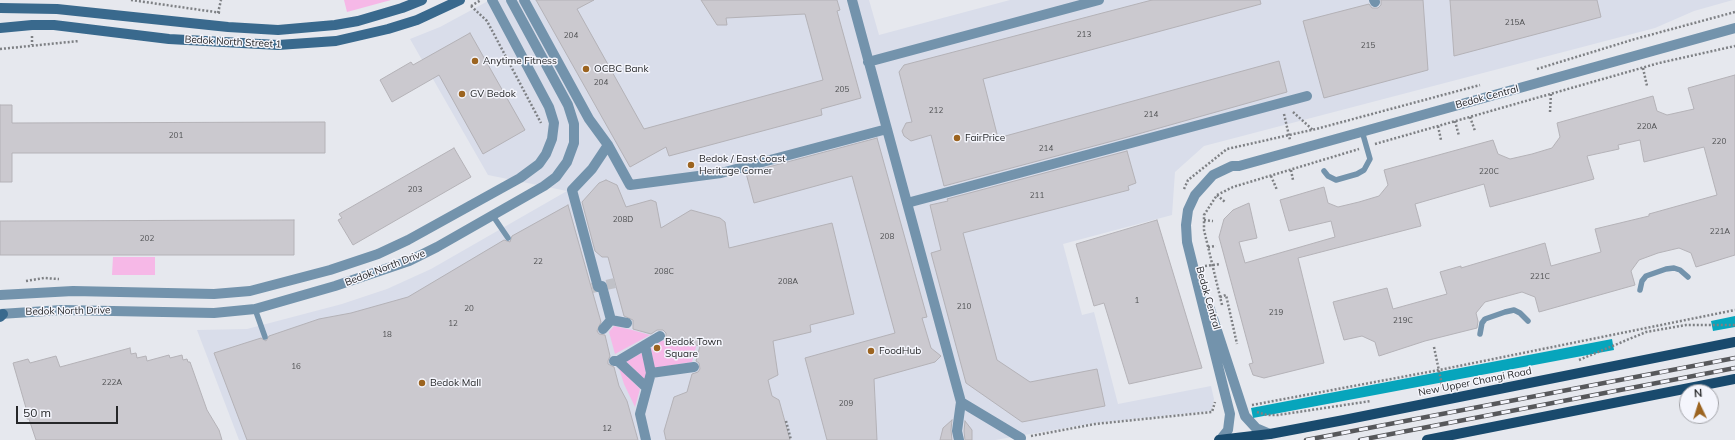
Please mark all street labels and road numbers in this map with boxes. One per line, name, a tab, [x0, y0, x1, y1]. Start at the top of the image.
street label: Bedok North Street 1	[184, 33, 282, 51]
street label: Bedok Central	[1454, 83, 1520, 111]
street label: Bedok North Drive	[343, 247, 427, 289]
street label: Bedok Central	[1193, 265, 1223, 331]
street label: Bedok North Drive	[25, 304, 111, 318]
street label: New Upper Changi Road	[1417, 365, 1533, 399]

